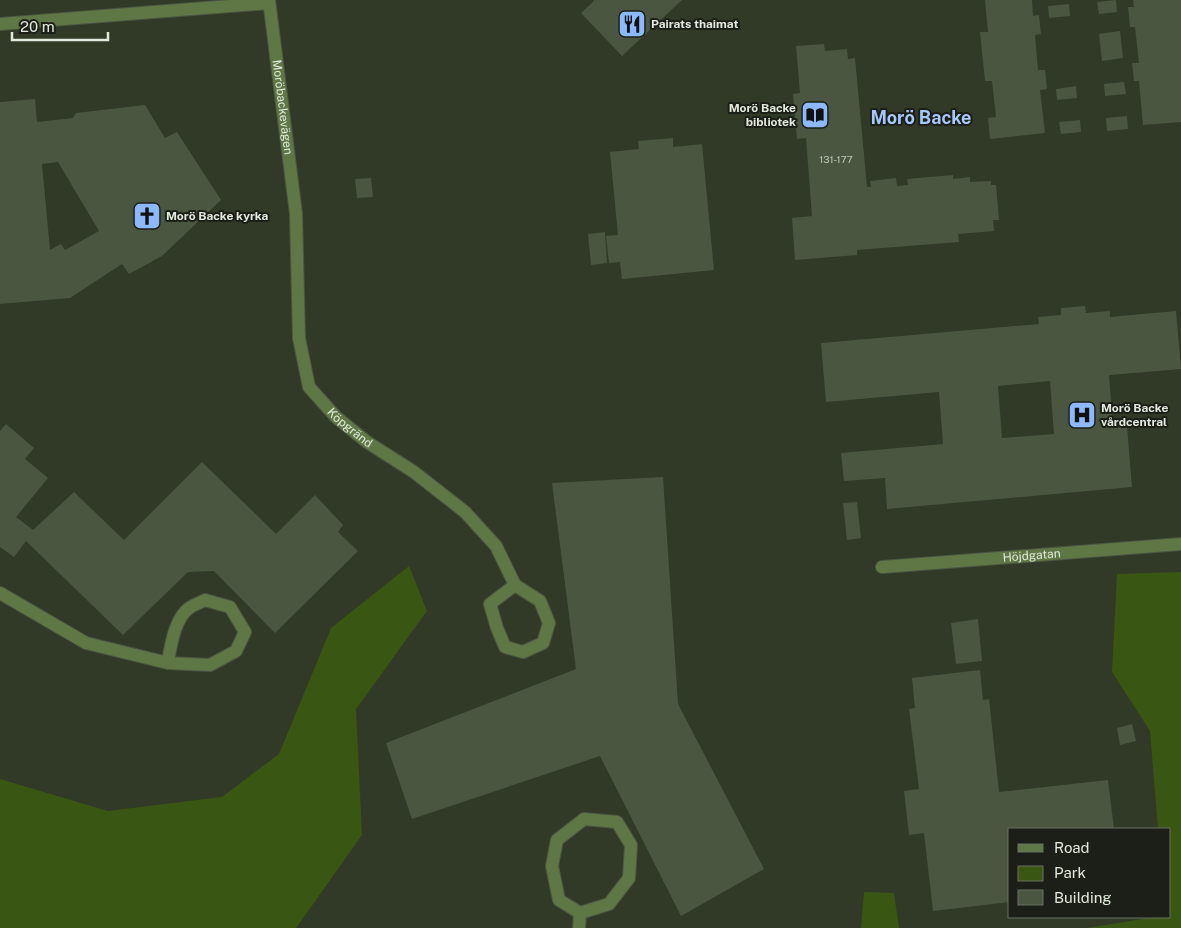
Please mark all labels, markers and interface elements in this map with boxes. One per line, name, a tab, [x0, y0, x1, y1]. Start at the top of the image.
restaurant icon: Pairats thaimat	[617, 9, 647, 39]
scale bar	[12, 10, 109, 42]
place label: Pairats thaimat	[651, 17, 738, 31]
text: 20 m	[20, 18, 55, 35]
street label: Moröbackevägen	[270, 59, 295, 156]
library icon: Morö Backe bibliotek	[800, 100, 830, 130]
place label: Morö Backe bibliotek	[729, 101, 796, 129]
district label: Morö Backe	[870, 107, 972, 128]
house number: 131-177	[819, 153, 853, 165]
church icon: Morö Backe kyrka	[132, 201, 162, 231]
place label: Morö Backe kyrka	[166, 209, 269, 223]
hospital icon: Morö Backe vårdcentral	[1067, 400, 1097, 430]
place label: Morö Backe vårdcentral	[1101, 401, 1168, 429]
street label: Köpgränd	[324, 405, 375, 451]
street label: Höjdgatan	[1002, 546, 1061, 565]
legend	[1008, 828, 1171, 918]
text: Road	[1054, 839, 1090, 856]
text: Park	[1054, 864, 1086, 881]
text: Building	[1054, 889, 1112, 906]

